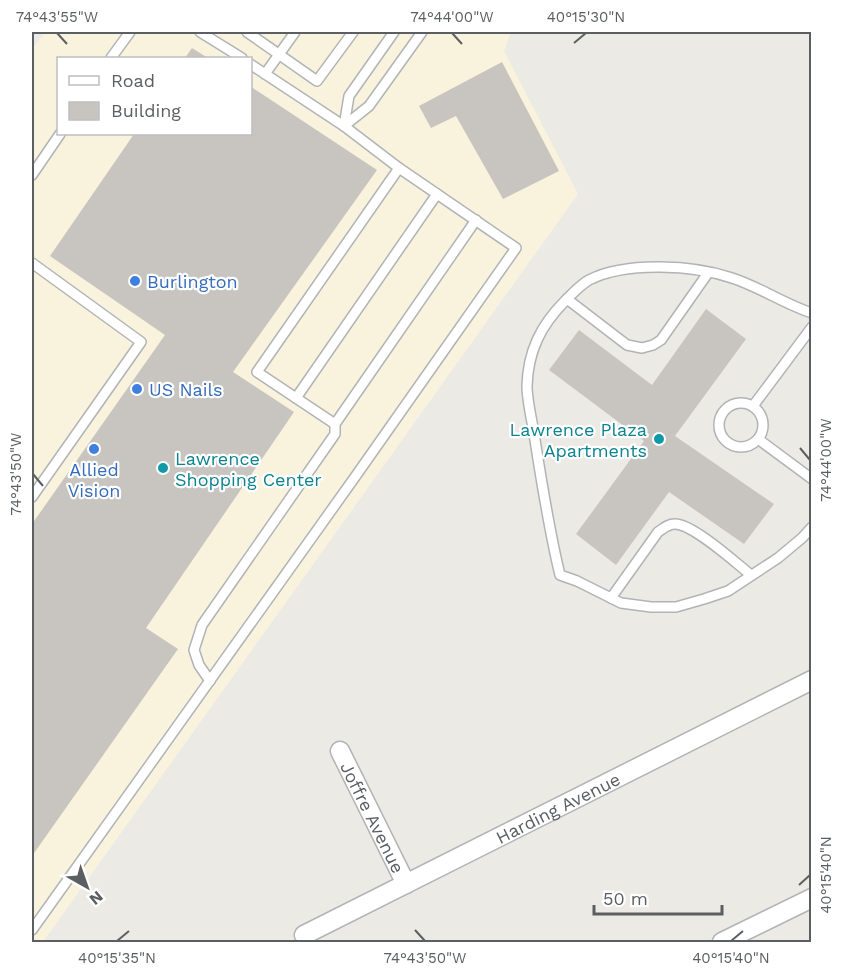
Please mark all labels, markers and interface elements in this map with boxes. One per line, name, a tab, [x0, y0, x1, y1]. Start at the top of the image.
text: 74°43'55"W	[16, 8, 98, 26]
text: 74°44'00"W	[410, 8, 494, 26]
text: 40°15'30"N	[547, 8, 625, 26]
legend	[57, 57, 252, 135]
text: Road	[111, 70, 155, 91]
text: Building	[111, 100, 181, 121]
place label: Burlington	[147, 271, 238, 292]
marker: Burlington	[128, 274, 142, 288]
place label: US Nails	[149, 379, 223, 400]
marker: US Nails	[130, 382, 144, 396]
text: 74°44'00"W	[817, 418, 835, 502]
place label: Lawrence Plaza Apartments	[510, 419, 647, 461]
text: 74°43'50"W	[7, 432, 25, 516]
marker: Lawrence Plaza Apartments	[652, 432, 666, 446]
marker: Allied Vision	[87, 442, 101, 456]
place label: Lawrence Shopping Center	[175, 448, 322, 490]
place label: Allied Vision	[68, 459, 120, 501]
marker: Lawrence Shopping Center	[156, 461, 170, 475]
street label: Joffre Avenue	[336, 758, 409, 876]
street label: Harding Avenue	[492, 768, 623, 848]
text: 40°15'40"N	[817, 836, 835, 914]
north arrow	[57, 857, 117, 917]
scale bar	[594, 878, 722, 916]
text: N	[86, 887, 107, 909]
text: 50 m	[603, 888, 648, 909]
text: 40°15'35"N	[78, 949, 156, 967]
text: 74°43'50"W	[383, 949, 467, 967]
text: 40°15'40"N	[692, 949, 770, 967]

